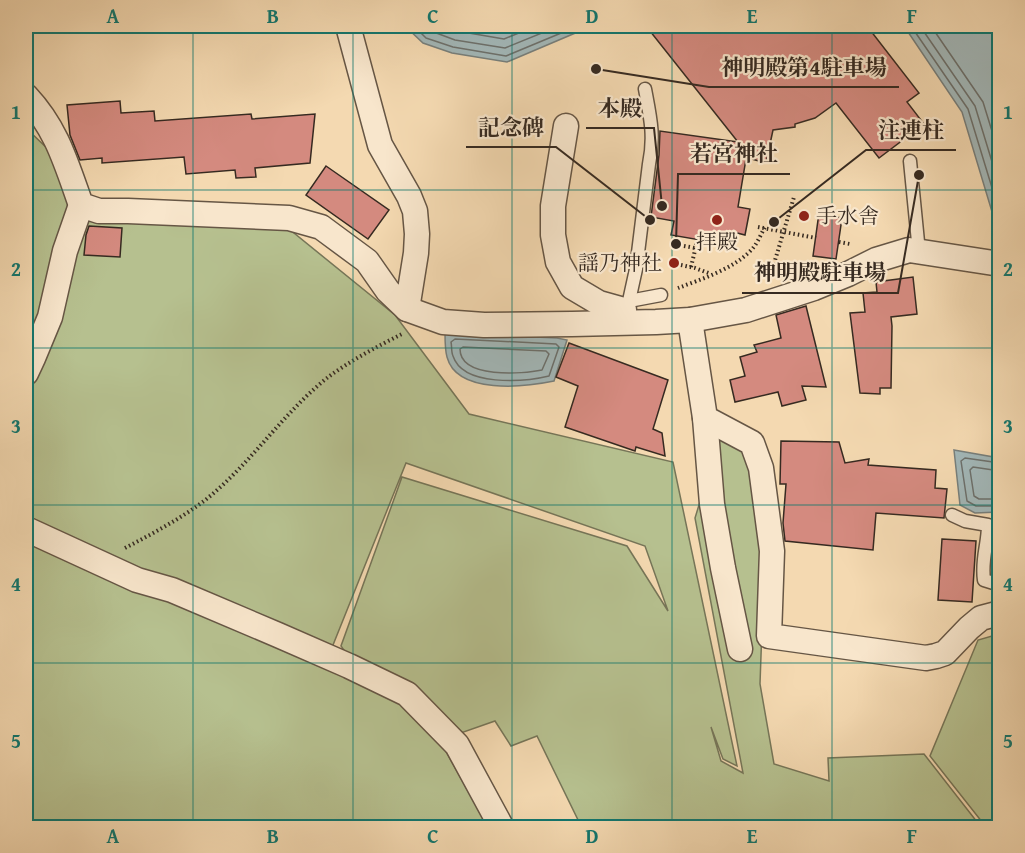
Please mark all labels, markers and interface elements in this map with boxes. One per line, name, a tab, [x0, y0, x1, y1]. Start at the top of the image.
text: A	[107, 1, 120, 30]
text: B	[267, 1, 279, 30]
text: C	[427, 1, 439, 30]
text: D	[585, 1, 599, 30]
text: E	[747, 1, 758, 30]
text: F	[907, 1, 917, 30]
callout: 神明殿第4駐車場	[709, 47, 899, 87]
text: 神明殿第4駐車場	[721, 51, 887, 83]
callout: 本殿	[586, 88, 654, 128]
text: 本殿	[598, 92, 642, 124]
text: 1	[11, 97, 21, 126]
text: 1	[1003, 97, 1013, 126]
callout: 記念碑	[466, 107, 556, 147]
callout: 注連柱	[866, 110, 956, 150]
text: 記念碑	[478, 111, 544, 143]
text: 注連柱	[878, 114, 944, 146]
callout: 若宮神社	[678, 134, 790, 174]
text: 若宮神社	[690, 137, 778, 169]
place label: 手水舎	[816, 200, 879, 231]
marker: 手水舎	[797, 209, 811, 223]
marker: 拝殿	[710, 213, 724, 227]
place label: 拝殿	[696, 226, 738, 257]
place label: 謡乃神社	[578, 247, 662, 278]
callout: 神明殿駐車場	[742, 253, 898, 293]
text: 2	[11, 254, 21, 283]
text: 2	[1003, 254, 1013, 283]
marker: 謡乃神社	[667, 256, 681, 270]
text: 神明殿駐車場	[754, 256, 886, 288]
text: 3	[11, 411, 21, 440]
text: 3	[1003, 411, 1013, 440]
text: 4	[11, 569, 21, 598]
text: 4	[1003, 569, 1013, 598]
text: 5	[11, 726, 21, 755]
text: 5	[1003, 726, 1013, 755]
text: A	[107, 821, 120, 850]
text: B	[267, 821, 279, 850]
text: C	[427, 821, 439, 850]
text: D	[585, 821, 599, 850]
text: E	[747, 821, 758, 850]
text: F	[907, 821, 917, 850]

